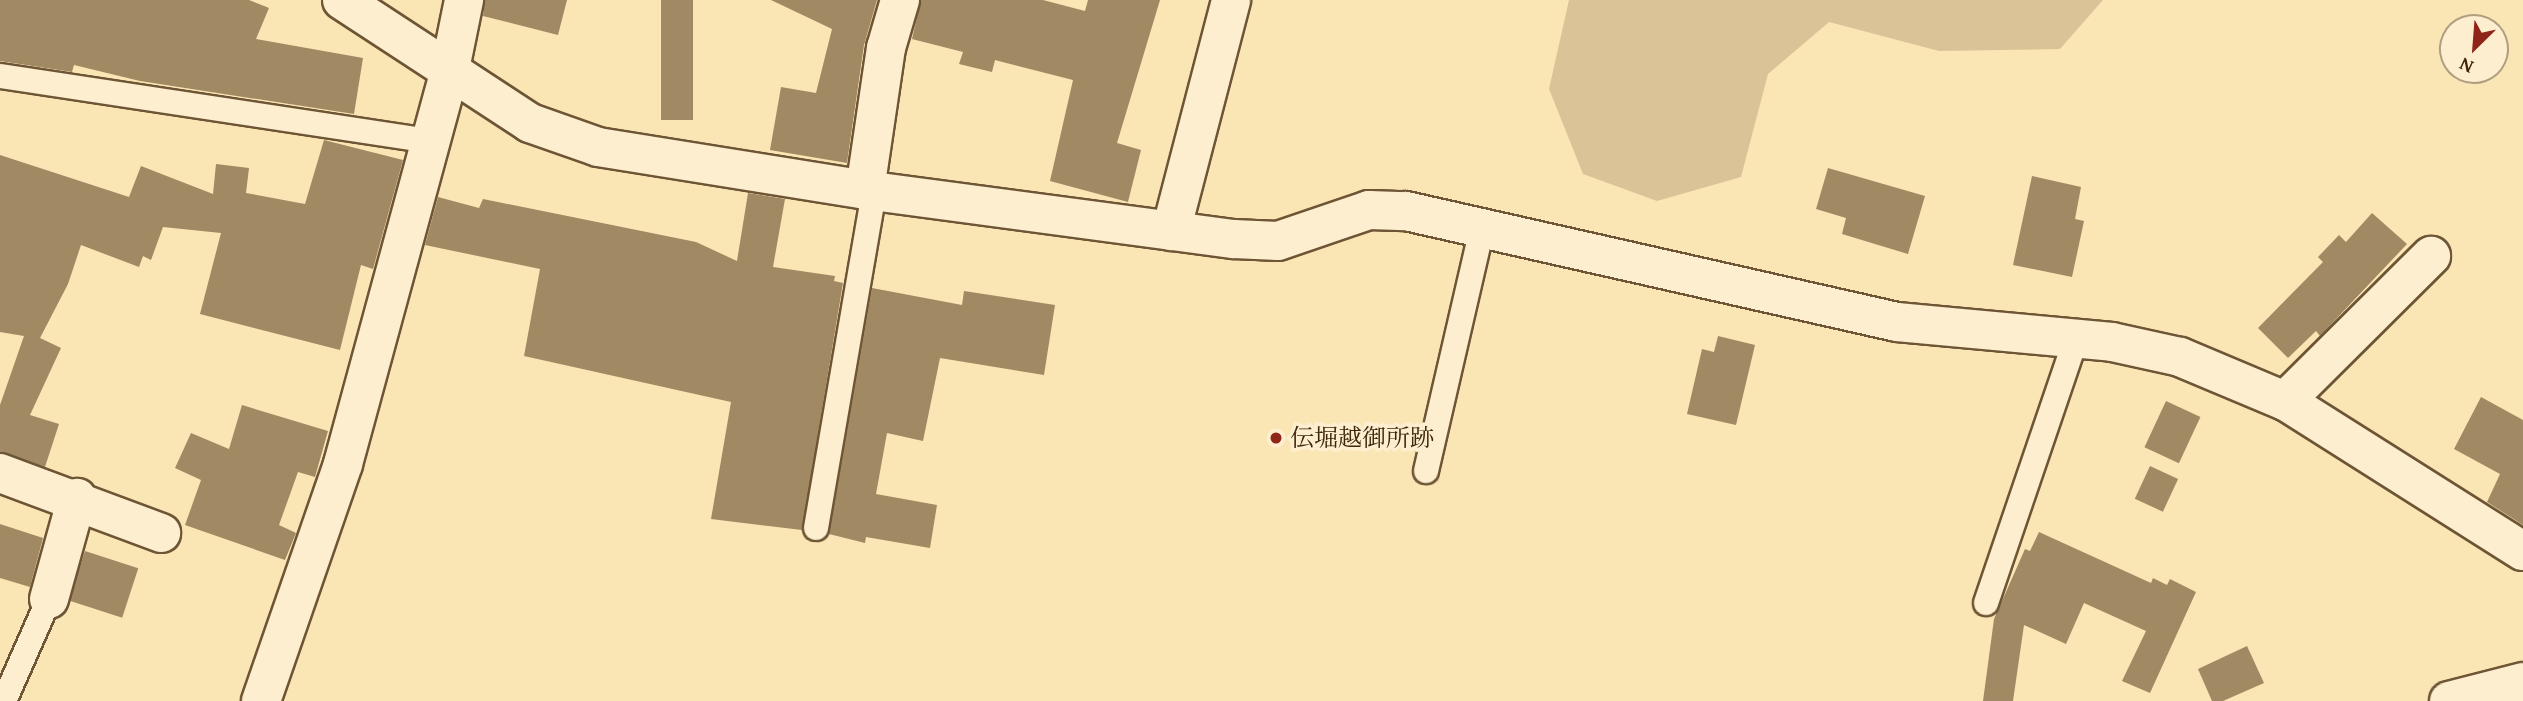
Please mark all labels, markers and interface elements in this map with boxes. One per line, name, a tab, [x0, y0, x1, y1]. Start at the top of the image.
north arrow	[2439, 14, 2509, 84]
text: N	[2454, 51, 2478, 82]
place label: 伝堀越御所跡	[1290, 424, 1434, 452]
marker: 伝堀越御所跡	[1268, 430, 1284, 446]

